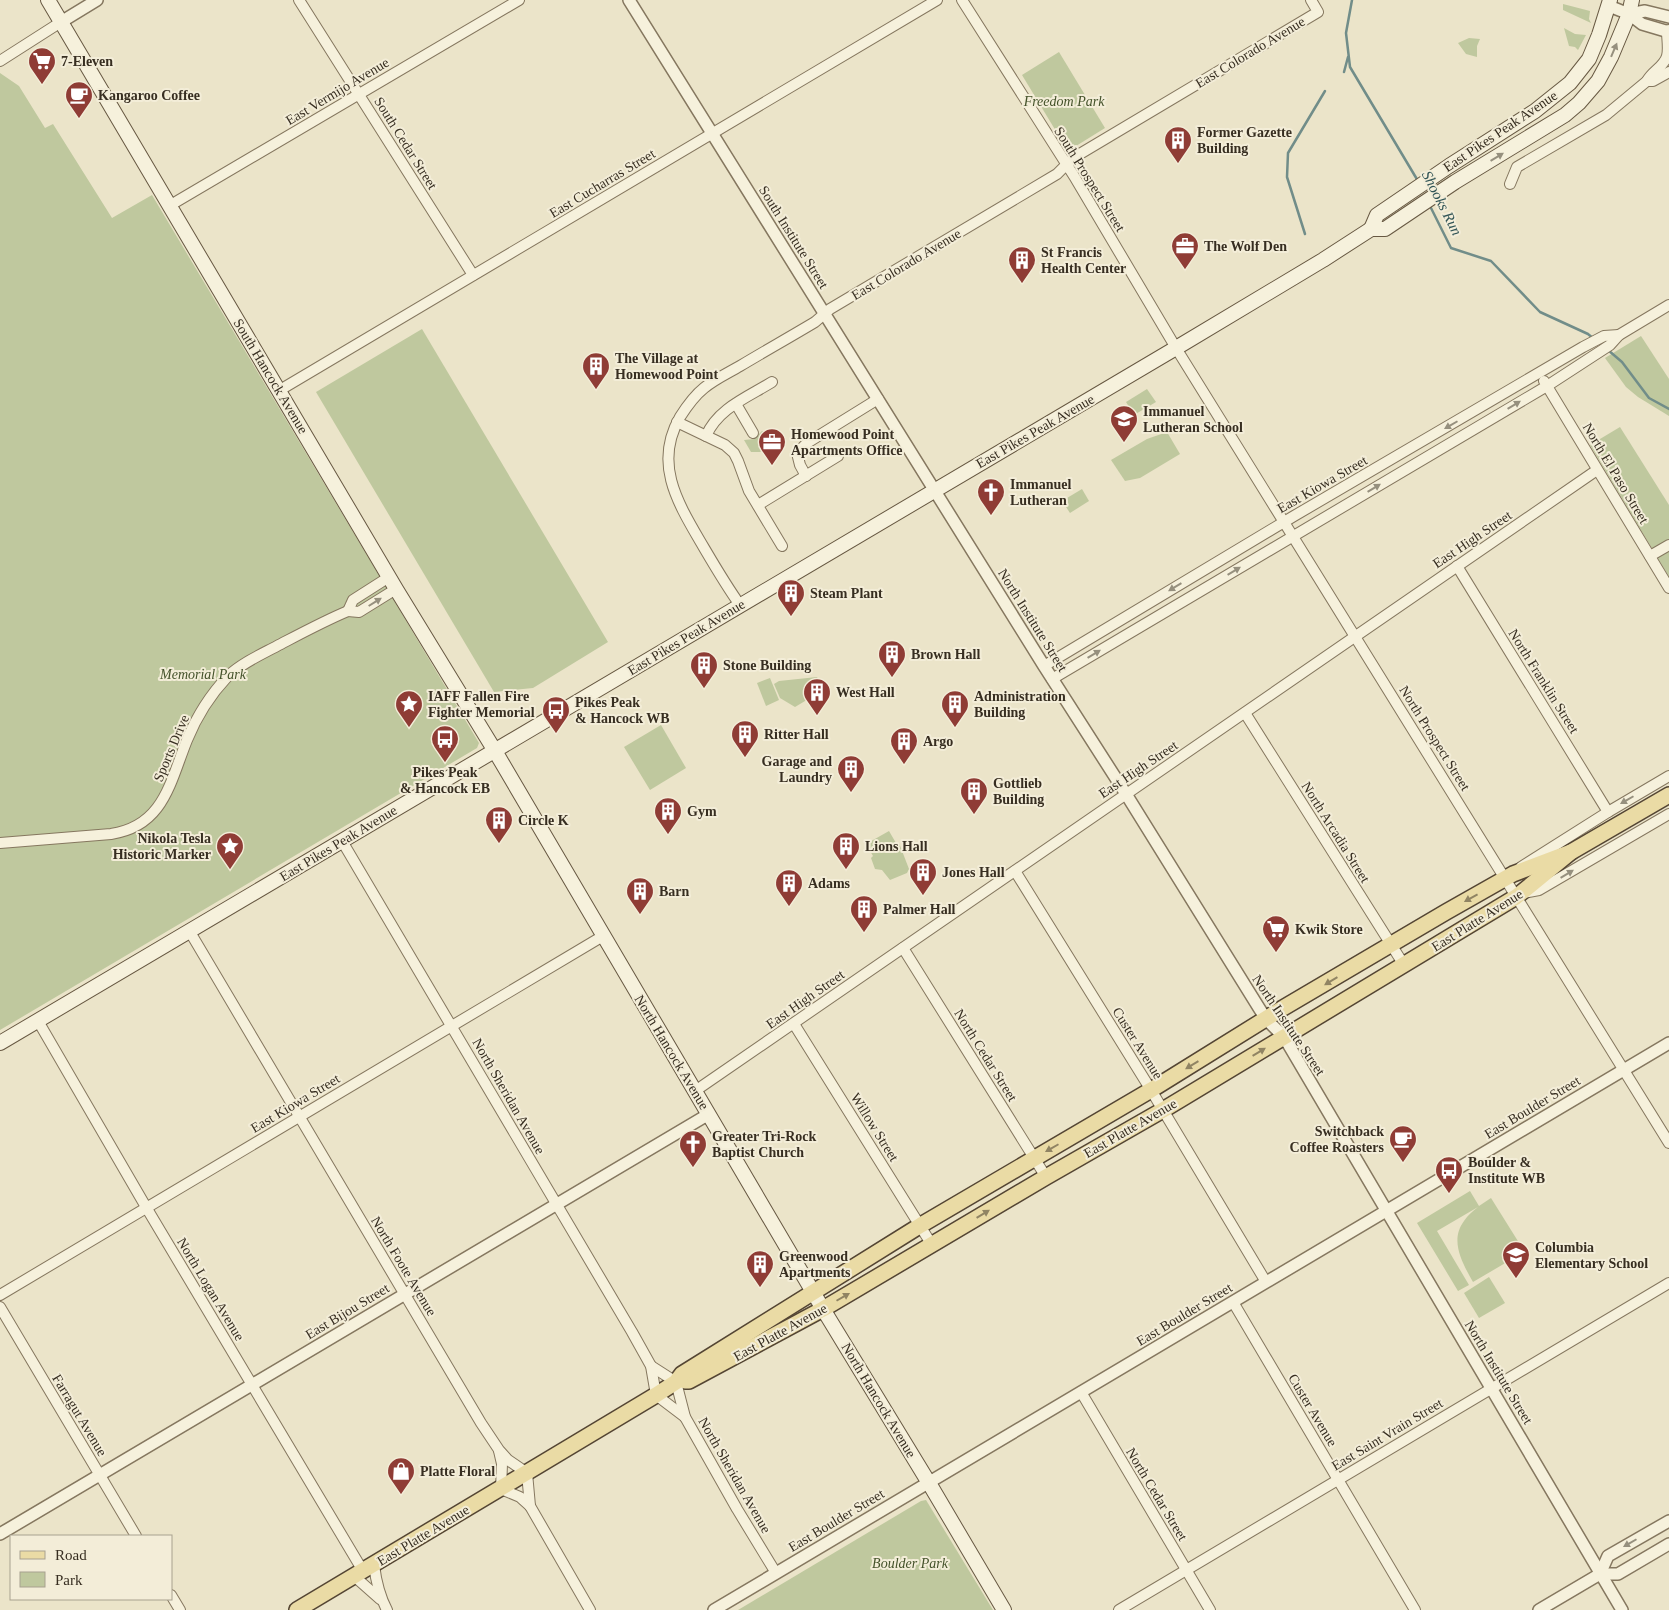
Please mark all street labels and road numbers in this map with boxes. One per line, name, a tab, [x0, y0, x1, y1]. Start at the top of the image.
street label: East Colorado Avenue	[1193, 14, 1308, 91]
street label: East Vermijo Avenue	[283, 55, 392, 128]
street label: East Pikes Peak Avenue	[1441, 88, 1560, 175]
street label: South Cedar Street	[371, 94, 440, 192]
street label: South Prospect Street	[1051, 124, 1128, 234]
street label: East Cucharras Street	[547, 146, 658, 221]
street label: South Institute Street	[756, 183, 831, 291]
street label: East Colorado Avenue	[849, 226, 964, 303]
street label: South Hancock Avenue	[230, 316, 311, 436]
street label: East Pikes Peak Avenue	[974, 391, 1097, 471]
street label: North El Paso Street	[1580, 420, 1652, 526]
street label: East Kiowa Street	[1275, 453, 1370, 516]
street label: East High Street	[1430, 507, 1515, 571]
street label: North Institute Street	[995, 566, 1070, 674]
street label: East Pikes Peak Avenue	[625, 597, 748, 678]
street label: North Franklin Street	[1505, 627, 1582, 736]
street label: North Prospect Street	[1396, 683, 1473, 793]
street label: Sports Drive	[151, 713, 192, 784]
street label: East High Street	[1096, 737, 1181, 801]
street label: North Arcadia Street	[1299, 779, 1373, 885]
street label: East Pikes Peak Avenue	[277, 803, 400, 884]
street label: East Platte Avenue	[1429, 886, 1526, 955]
street label: East High Street	[763, 967, 847, 1032]
street label: North Institute Street	[1249, 972, 1328, 1079]
street label: North Hancock Avenue	[631, 992, 712, 1112]
street label: Custer Avenue	[1110, 1005, 1166, 1082]
street label: North Cedar Street	[951, 1006, 1020, 1104]
street label: North Sheridan Avenue	[469, 1036, 548, 1157]
street label: East Kiowa Street	[248, 1071, 343, 1136]
street label: East Boulder Street	[1482, 1073, 1583, 1142]
street label: Willow Street	[848, 1090, 902, 1164]
street label: East Platte Avenue	[1081, 1096, 1179, 1161]
street label: North Foote Avenue	[368, 1214, 439, 1319]
street label: North Logan Avenue	[174, 1235, 247, 1343]
street label: East Boulder Street	[1134, 1280, 1235, 1349]
street label: East Bijou Street	[303, 1281, 392, 1342]
street label: East Platte Avenue	[731, 1300, 830, 1364]
street label: North Institute Street	[1462, 1318, 1535, 1427]
street label: North Hancock Avenue	[838, 1340, 919, 1460]
street label: Custer Avenue	[1285, 1371, 1340, 1449]
street label: Farragut Avenue	[49, 1372, 110, 1459]
street label: East Saint Vrain Street	[1329, 1395, 1446, 1474]
street label: North Sheridan Avenue	[695, 1415, 774, 1536]
street label: North Cedar Street	[1123, 1445, 1190, 1544]
street label: East Boulder Street	[786, 1486, 887, 1555]
street label: East Platte Avenue	[375, 1502, 472, 1569]

